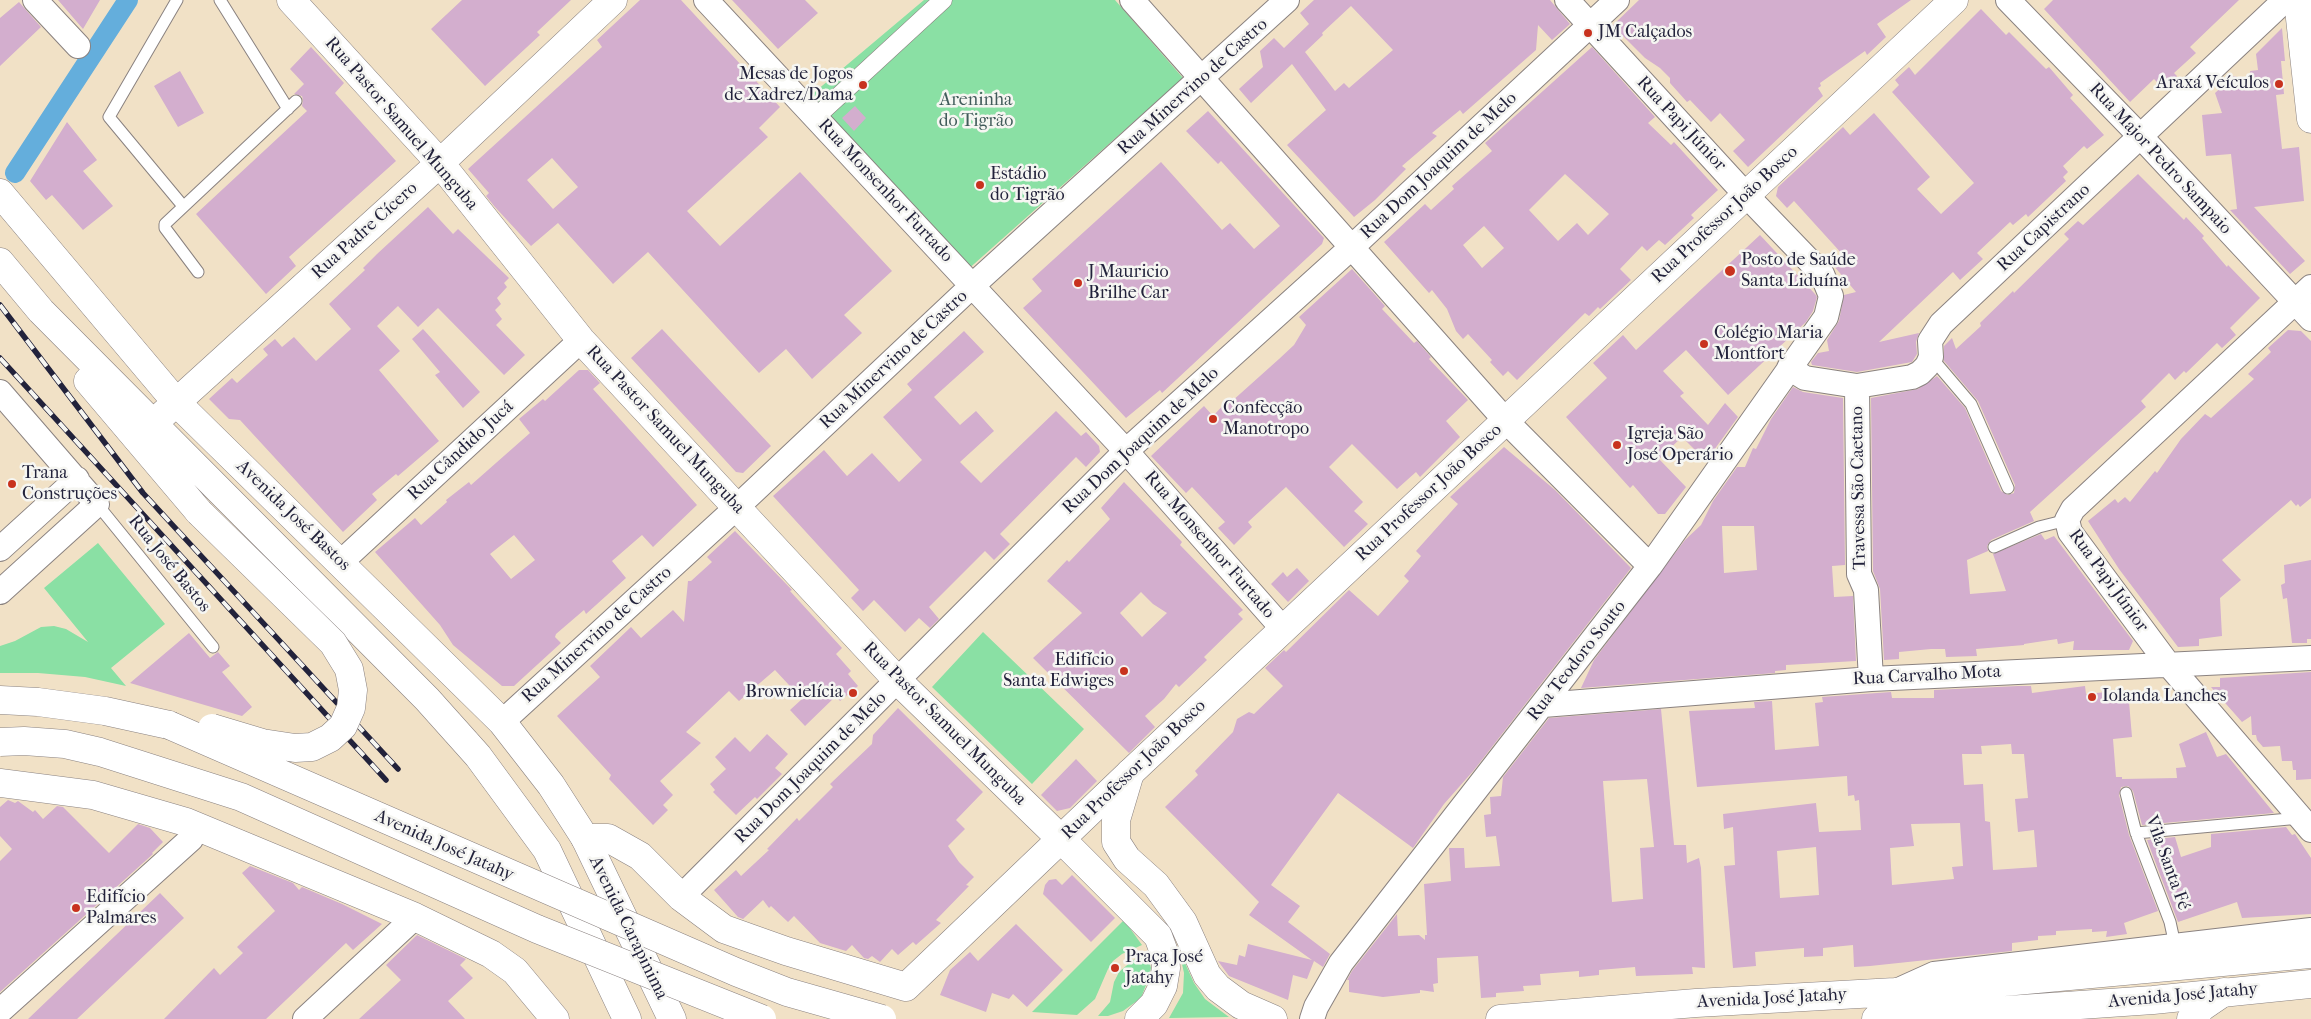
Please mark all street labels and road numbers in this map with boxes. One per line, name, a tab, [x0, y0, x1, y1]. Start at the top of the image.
street label: Rua Minervino de Castro	[1114, 14, 1272, 160]
street label: Rua Pastor Samuel Munguba	[320, 33, 482, 215]
street label: Rua Papi Júnior	[1632, 72, 1730, 176]
street label: Rua Major Pedro Sampaio	[2084, 79, 2236, 239]
street label: Rua Dom Joaquim de Melo	[1356, 88, 1522, 244]
street label: Rua Monsenhor Furtado	[813, 115, 957, 267]
street label: Rua Professor João Bosco	[1647, 142, 1803, 288]
street label: Rua Padre Cícero	[308, 178, 422, 284]
street label: Rua Capistrano	[1993, 179, 2095, 277]
street label: Rua Minervino de Castro	[816, 286, 972, 434]
street label: Rua Pastor Samuel Munguba	[581, 341, 749, 519]
street label: Rua Dom Joaquim de Melo	[1058, 363, 1224, 519]
street label: Rua Cândido Jucá	[404, 397, 518, 505]
street label: Travessa São Caetano	[1847, 406, 1871, 570]
street label: Rua Professor João Bosco	[1351, 420, 1507, 566]
street label: Avenida José Bastos	[231, 456, 355, 576]
street label: Rua Monsenhor Furtado	[1139, 467, 1279, 623]
street label: Rua José Bastos	[123, 511, 215, 617]
street label: Rua Papi Júnior	[2063, 525, 2153, 637]
street label: Rua Minervino de Castro	[518, 562, 676, 708]
street label: Rua Teodoro Souto	[1523, 596, 1631, 726]
street label: Rua Pastor Samuel Munguba	[858, 638, 1030, 810]
street label: Rua Carvalho Mota	[1852, 661, 2002, 691]
street label: Rua Dom Joaquim de Melo	[731, 688, 891, 848]
street label: Rua Professor João Bosco	[1057, 695, 1211, 845]
street label: Avenida José Jatahy	[371, 806, 517, 886]
street label: Vila Santa Fé	[2140, 813, 2194, 913]
street label: Avenida Carapinima	[584, 853, 672, 1003]
street label: Avenida José Jatahy	[2107, 979, 2259, 1013]
street label: Avenida José Jatahy	[1697, 984, 1847, 1014]

